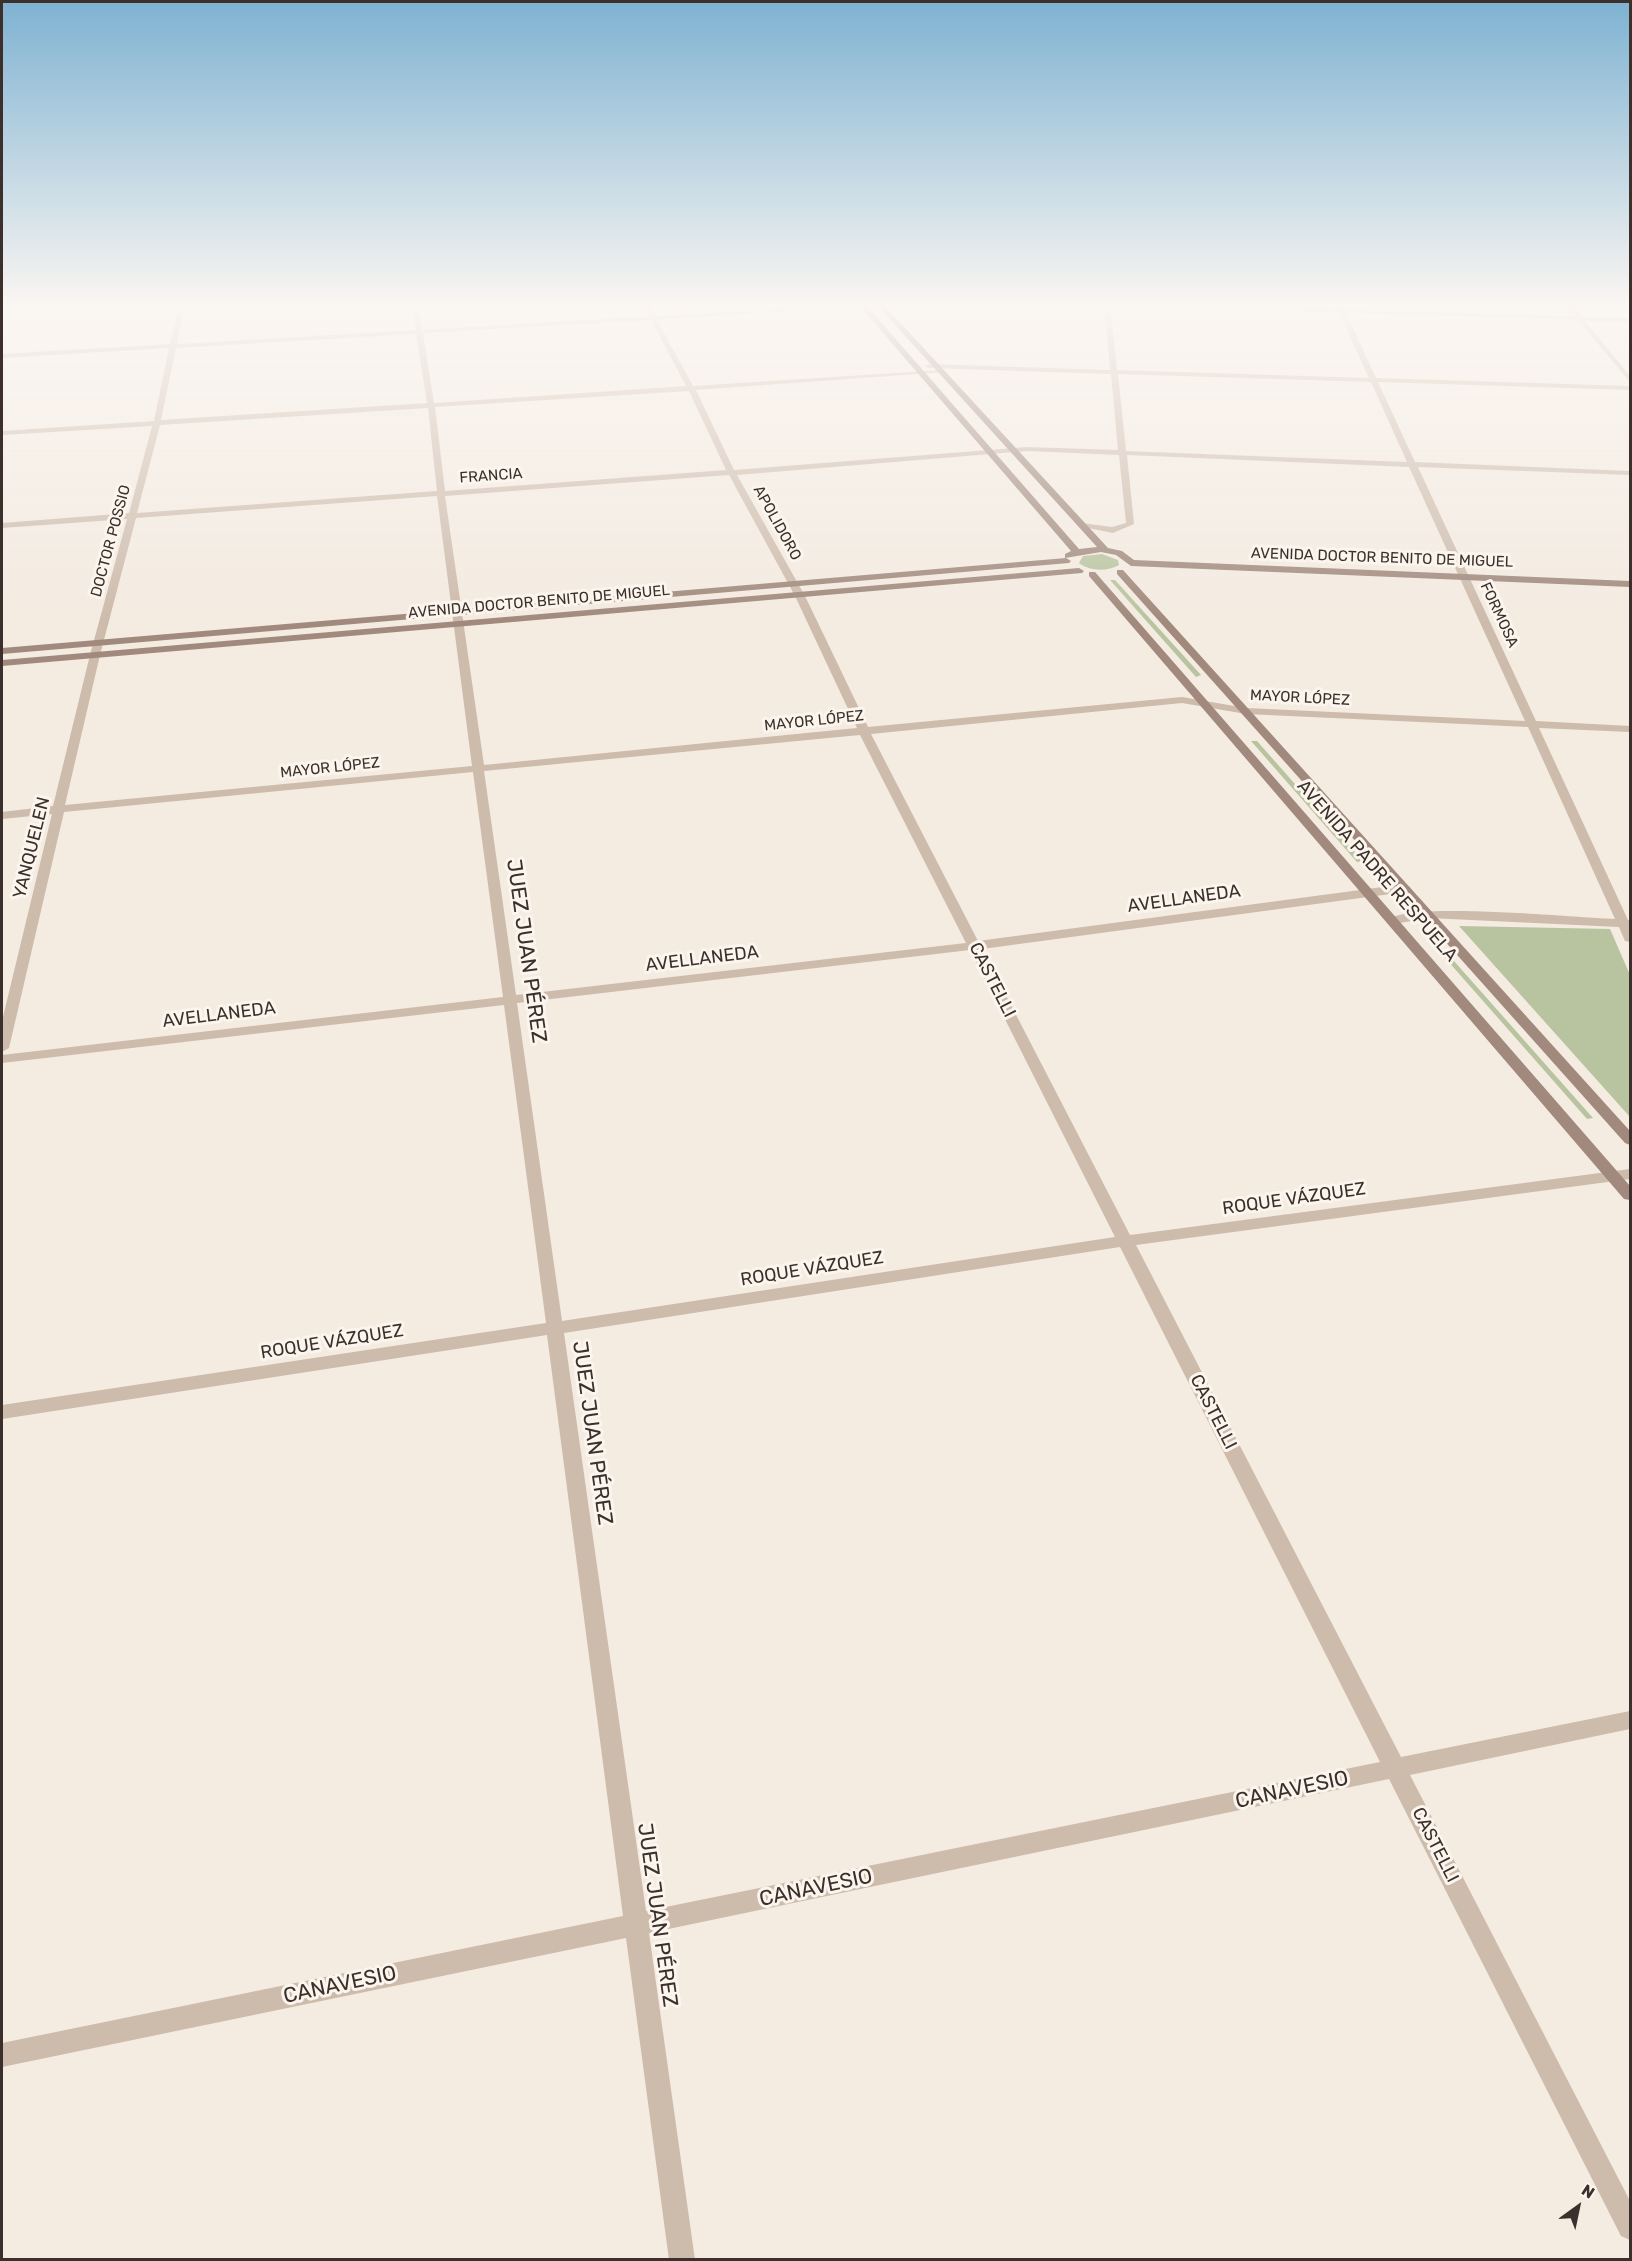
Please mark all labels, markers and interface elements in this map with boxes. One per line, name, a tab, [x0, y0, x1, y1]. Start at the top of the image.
street label: FRANCIA	[459, 465, 523, 487]
street label: APOLIDORO	[749, 482, 805, 564]
street label: DOCTOR POSSIO	[87, 483, 135, 599]
street label: AVENIDA DOCTOR BENITO DE MIGUEL	[1251, 544, 1513, 572]
street label: FORMOSA	[1476, 579, 1522, 651]
street label: AVENIDA DOCTOR BENITO DE MIGUEL	[407, 582, 671, 622]
street label: MAYOR LÓPEZ	[1250, 686, 1350, 710]
street label: MAYOR LÓPEZ	[763, 707, 865, 735]
street label: MAYOR LÓPEZ	[279, 754, 381, 782]
street label: AVENIDA PADRE RESPUELA	[1292, 776, 1462, 966]
street label: YANQUELEN	[9, 795, 55, 901]
street label: JUEZ JUAN PÉREZ	[501, 857, 551, 1045]
street label: AVELLANEDA	[1126, 880, 1242, 918]
street label: CASTELLI	[964, 939, 1020, 1021]
street label: AVELLANEDA	[644, 941, 760, 977]
street label: AVELLANEDA	[161, 997, 277, 1033]
street label: ROQUE VÁZQUEZ	[1221, 1178, 1367, 1220]
street label: ROQUE VÁZQUEZ	[739, 1247, 885, 1291]
street label: ROQUE VÁZQUEZ	[259, 1320, 405, 1364]
street label: JUEZ JUAN PÉREZ	[567, 1339, 617, 1527]
street label: CASTELLI	[1185, 1371, 1241, 1453]
street label: CANAVESIO	[1233, 1766, 1351, 1814]
street label: CASTELLI	[1407, 1804, 1463, 1886]
street label: JUEZ JUAN PÉREZ	[632, 1821, 682, 2009]
street label: CANAVESIO	[757, 1864, 875, 1912]
street label: CANAVESIO	[281, 1961, 399, 2009]
north arrow	[1548, 2177, 1608, 2237]
text: N	[1578, 2180, 1598, 2203]

